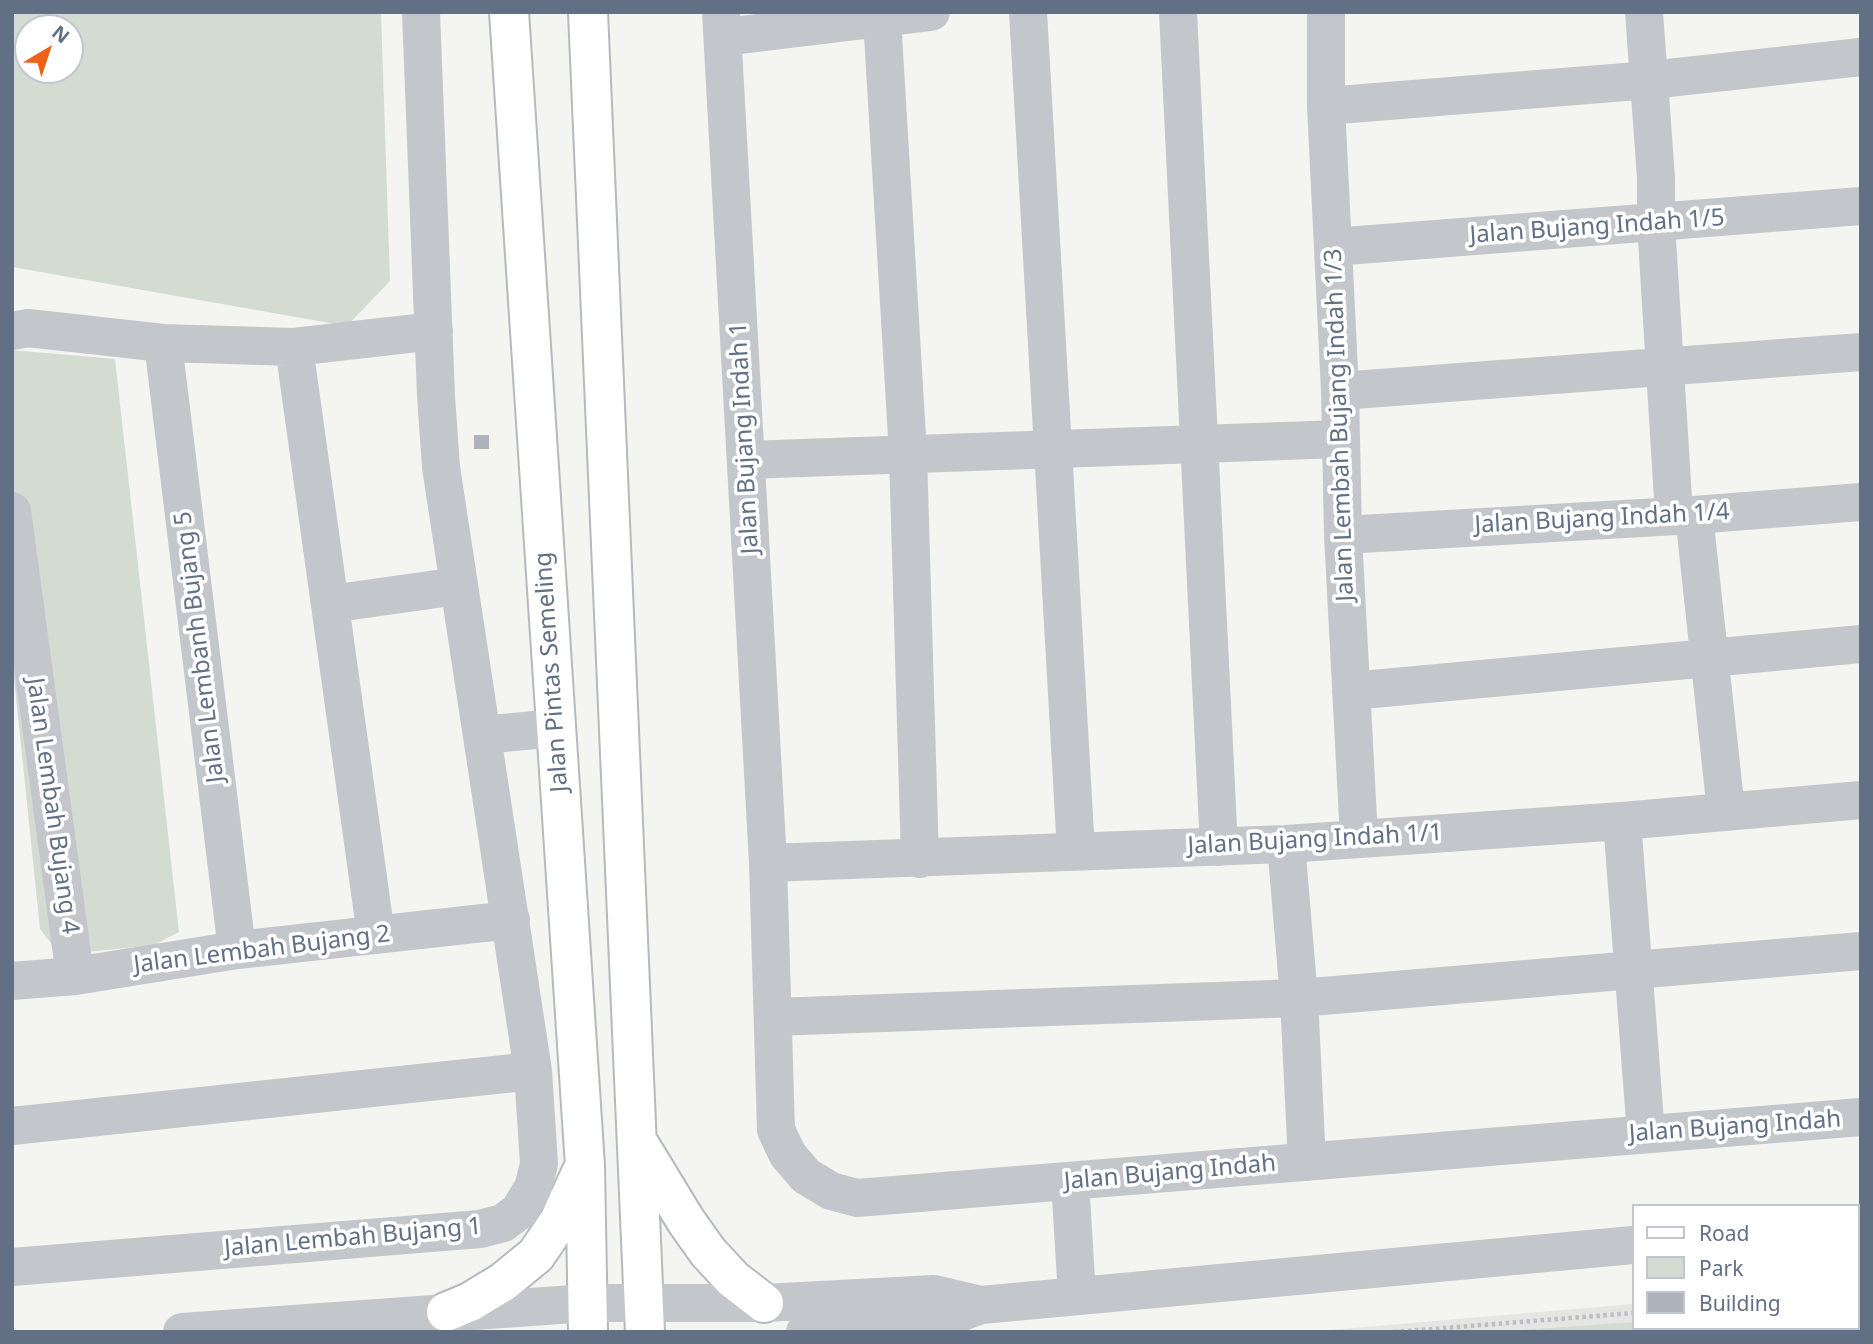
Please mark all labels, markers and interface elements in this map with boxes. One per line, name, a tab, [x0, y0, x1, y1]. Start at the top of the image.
north arrow	[14, 14, 84, 84]
text: N	[47, 19, 75, 49]
street label: Jalan Bujang Indah 1/5	[1469, 204, 1725, 250]
street label: Jalan Lembah Bujang Indah 1/3	[1319, 248, 1361, 602]
street label: Jalan Bujang Indah 1	[725, 321, 765, 555]
street label: Jalan Bujang Indah 1/4	[1474, 498, 1730, 540]
street label: Jalan Lembanh Bujang 5	[169, 510, 231, 784]
street label: Jalan Pintas Semeling	[529, 551, 575, 793]
street label: Jalan Lembah Bujang 4	[20, 676, 84, 936]
street label: Jalan Bujang Indah 1/1	[1187, 819, 1443, 861]
street label: Jalan Lembah Bujang 2	[132, 920, 392, 980]
street label: Jalan Bujang Indah	[1628, 1105, 1842, 1149]
street label: Jalan Bujang Indah	[1063, 1149, 1277, 1197]
legend	[1632, 1204, 1859, 1330]
street label: Jalan Lembah Bujang 1	[223, 1212, 483, 1264]
text: Road	[1699, 1219, 1749, 1247]
text: Park	[1699, 1254, 1743, 1282]
text: Building	[1699, 1289, 1781, 1317]

